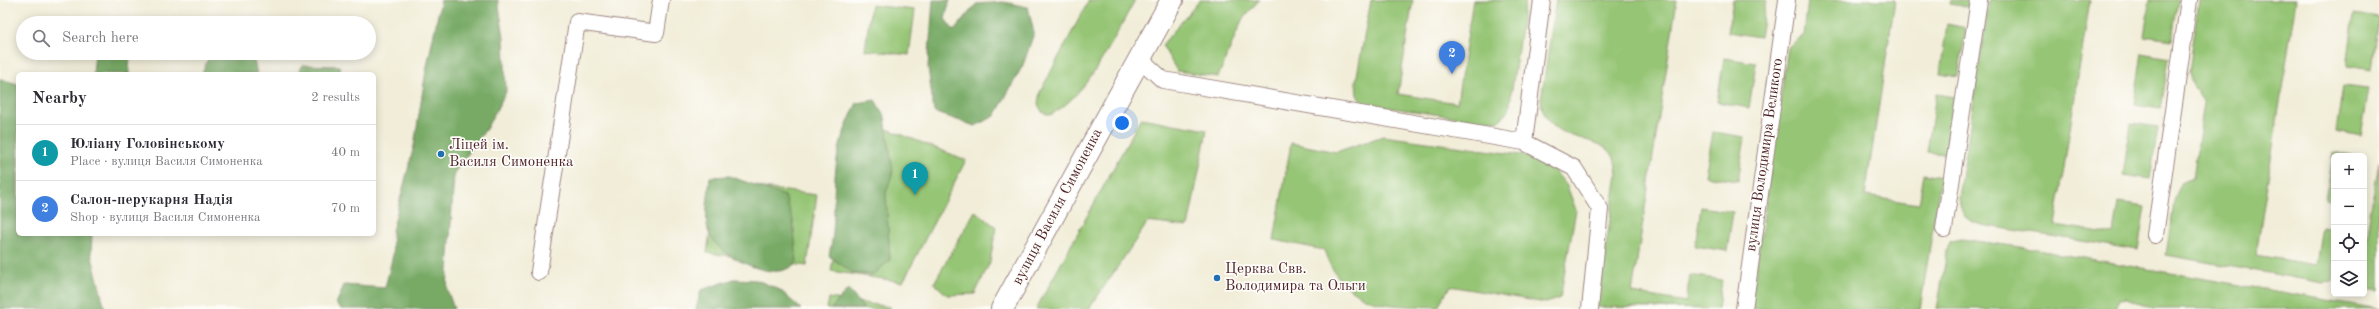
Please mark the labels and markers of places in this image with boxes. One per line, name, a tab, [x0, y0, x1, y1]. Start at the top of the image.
pin: 2	[1439, 41, 1465, 74]
place label: Ліцей ім. Василя Симоненка	[449, 138, 574, 170]
marker: Ліцей ім. Василя Симоненка	[436, 149, 446, 159]
pin: 1	[902, 162, 928, 195]
place label: Церква Свв. Володимира та Ольги	[1225, 262, 1366, 294]
marker: Церква Свв. Володимира та Ольги	[1212, 273, 1222, 283]

